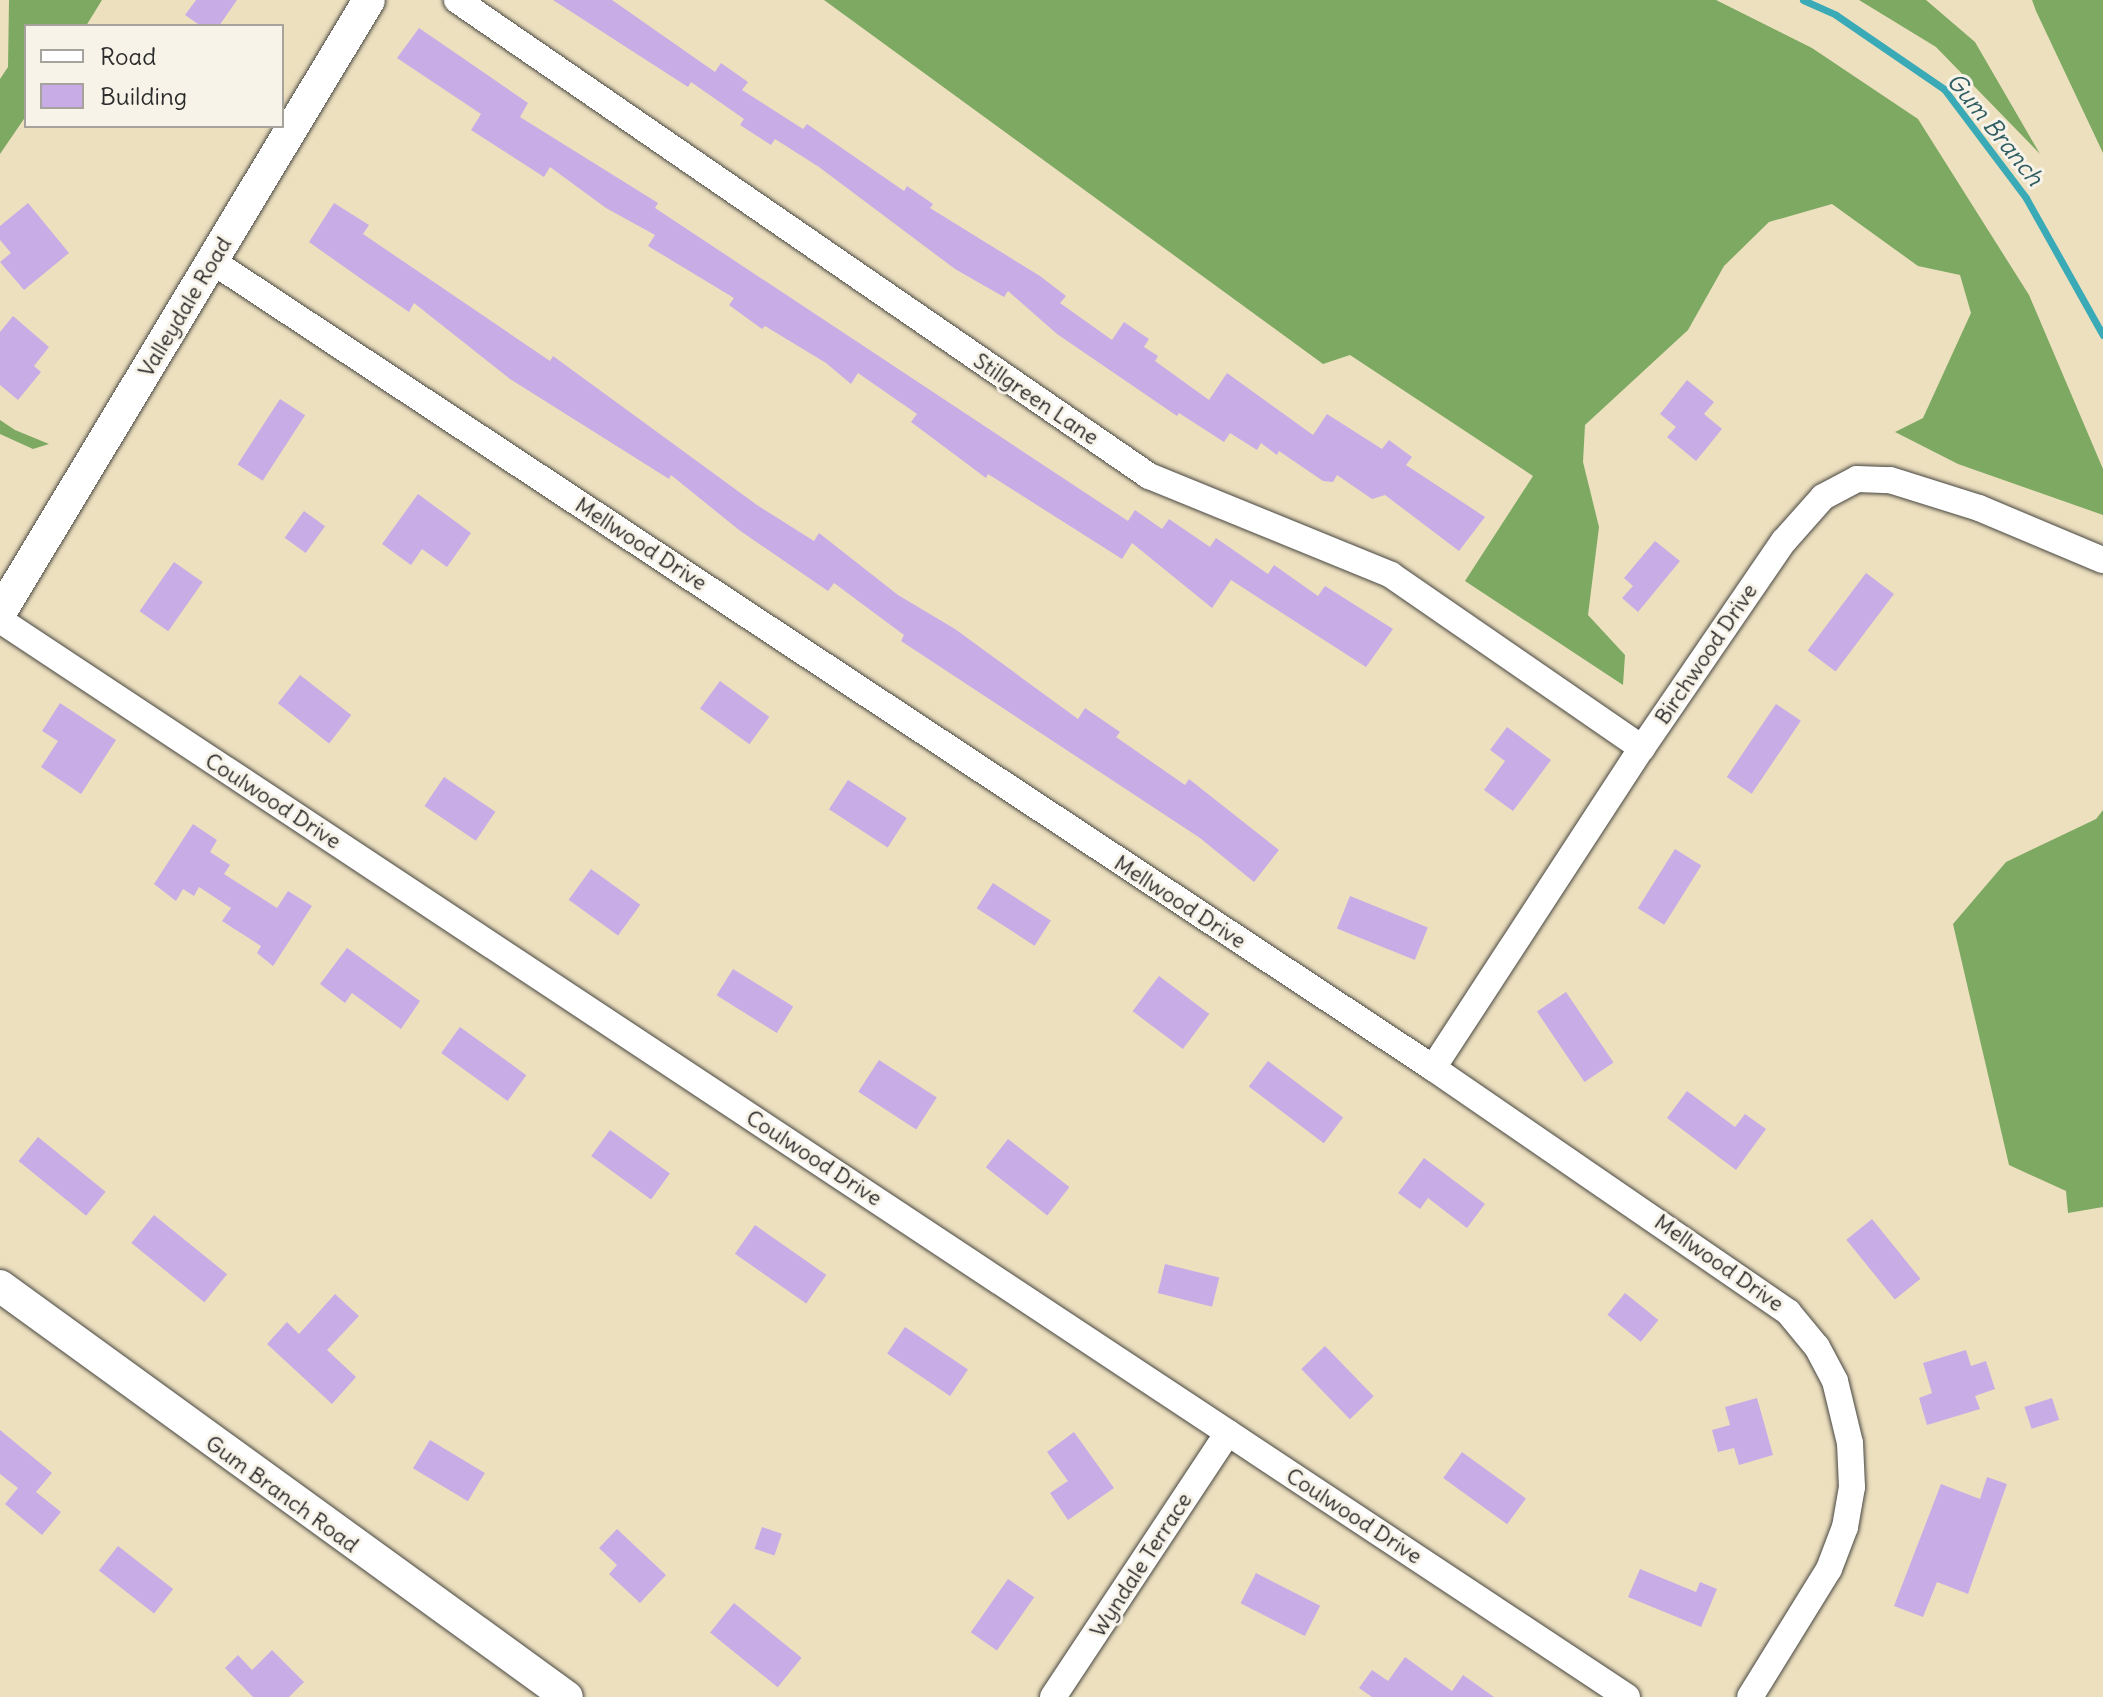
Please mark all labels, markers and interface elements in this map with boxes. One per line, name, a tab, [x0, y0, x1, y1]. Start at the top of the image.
legend	[24, 24, 284, 128]
text: Road	[100, 41, 156, 71]
water label: Gum Branch	[1941, 67, 2049, 191]
text: Building	[100, 81, 187, 111]
street label: Valleydale Road	[133, 232, 237, 382]
street label: Stillgreen Lane	[968, 347, 1104, 451]
street label: Mellwood Drive	[570, 492, 712, 596]
street label: Birchwood Drive	[1649, 579, 1763, 729]
street label: Coulwood Drive	[200, 747, 346, 855]
street label: Mellwood Drive	[1109, 850, 1251, 954]
street label: Coulwood Drive	[741, 1104, 887, 1212]
street label: Mellwood Drive	[1649, 1209, 1789, 1317]
street label: Gum Branch Road	[200, 1430, 364, 1558]
street label: Coulwood Drive	[1281, 1462, 1427, 1570]
street label: Wyndale Terrace	[1084, 1488, 1198, 1642]

